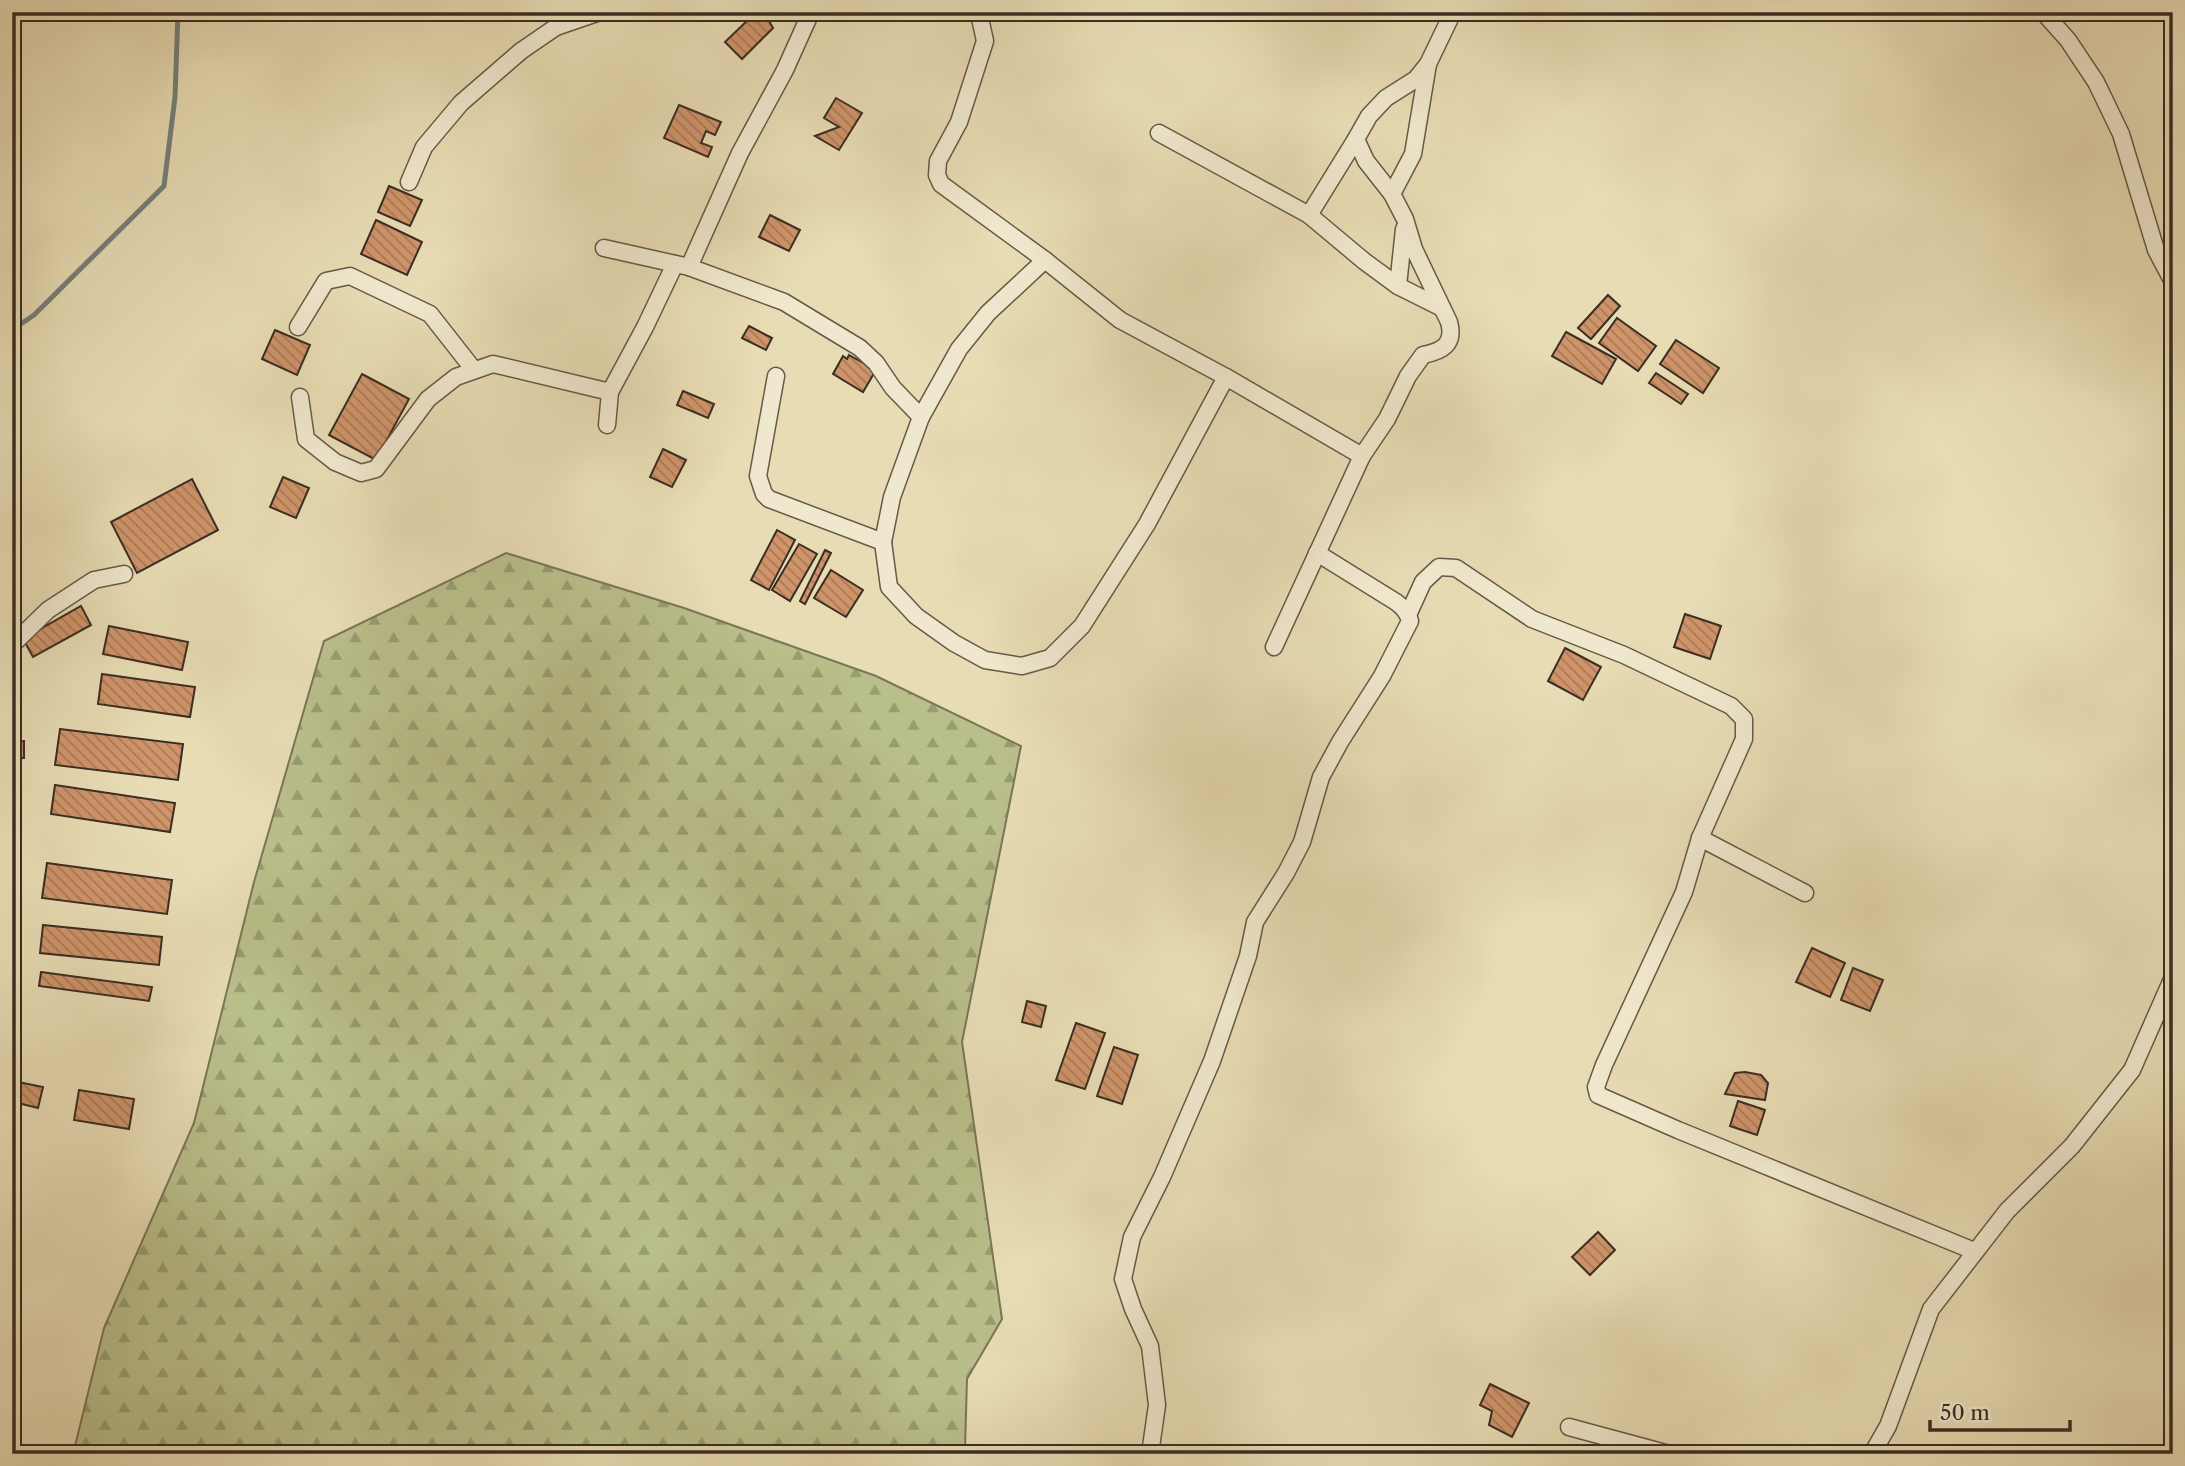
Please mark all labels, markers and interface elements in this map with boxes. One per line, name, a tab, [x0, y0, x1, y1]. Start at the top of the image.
scale bar	[1930, 1389, 2070, 1433]
text: 50 m	[1940, 1400, 1990, 1425]

